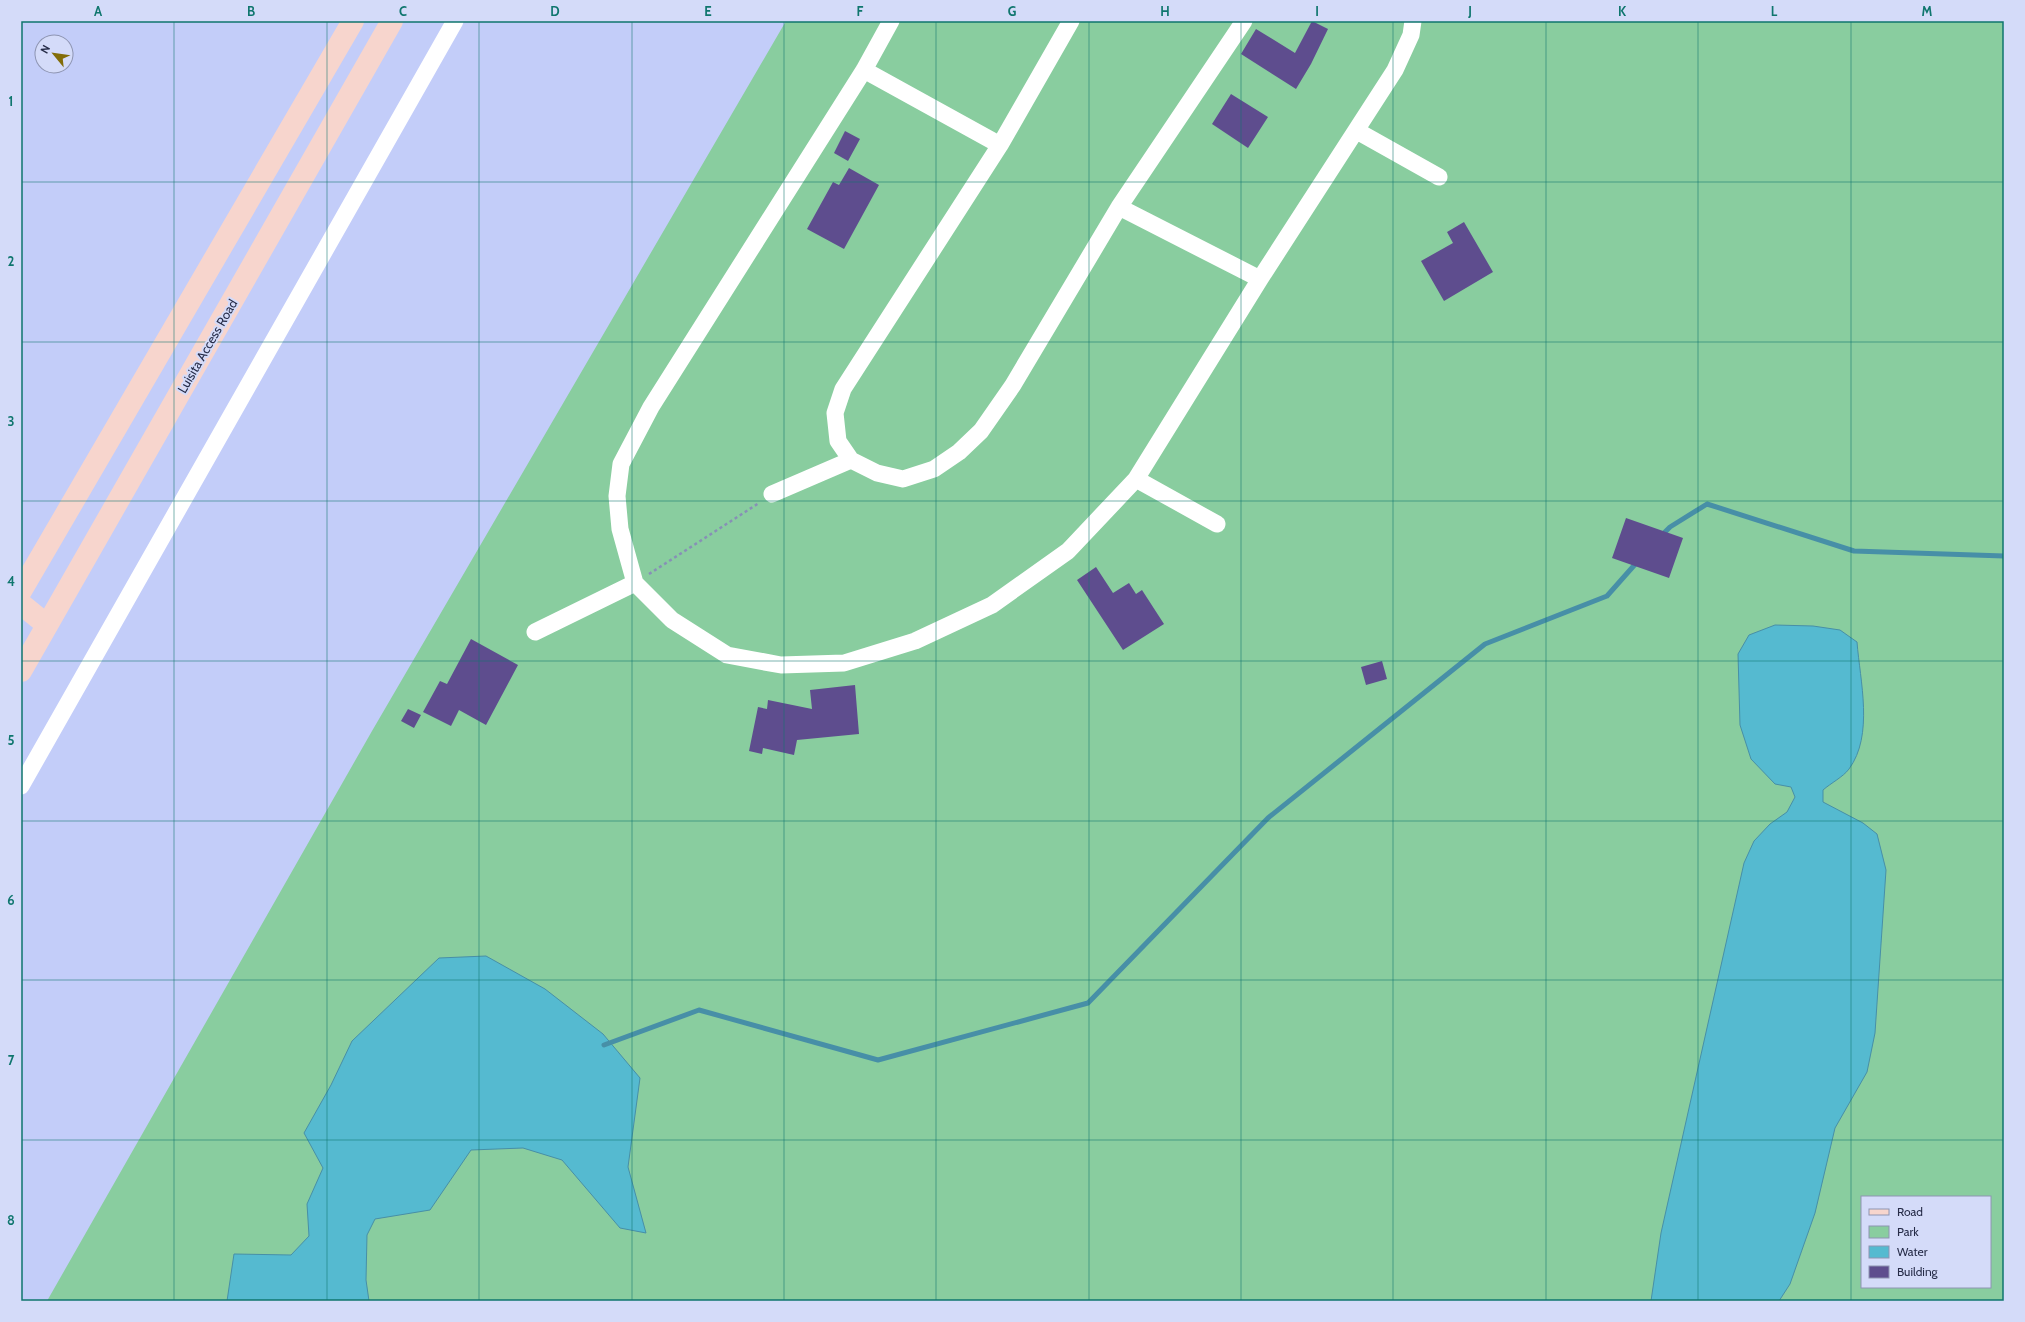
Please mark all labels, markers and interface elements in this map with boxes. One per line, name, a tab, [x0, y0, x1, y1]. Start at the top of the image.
text: A	[94, 3, 103, 19]
text: B	[247, 3, 255, 19]
text: C	[399, 3, 407, 19]
text: D	[550, 3, 560, 19]
text: E	[704, 3, 712, 19]
text: F	[857, 3, 864, 19]
text: G	[1008, 3, 1017, 19]
text: H	[1160, 3, 1170, 19]
text: I	[1315, 3, 1319, 19]
text: J	[1467, 3, 1472, 19]
text: K	[1618, 3, 1627, 19]
text: L	[1771, 3, 1778, 19]
text: M	[1922, 3, 1933, 19]
north arrow	[34, 34, 74, 74]
text: N	[37, 42, 53, 56]
text: 1	[9, 93, 13, 109]
text: 2	[8, 253, 15, 269]
street label: Luisita Access Road	[174, 296, 240, 396]
text: 3	[7, 413, 15, 429]
text: 4	[7, 573, 15, 589]
text: 5	[8, 732, 15, 748]
text: 6	[7, 892, 15, 908]
text: 7	[8, 1052, 15, 1068]
legend	[1861, 1196, 1991, 1288]
text: Road	[1897, 1204, 1923, 1219]
text: 8	[7, 1212, 15, 1228]
text: Park	[1897, 1224, 1919, 1239]
text: Water	[1897, 1244, 1928, 1259]
text: Building	[1897, 1264, 1939, 1279]

